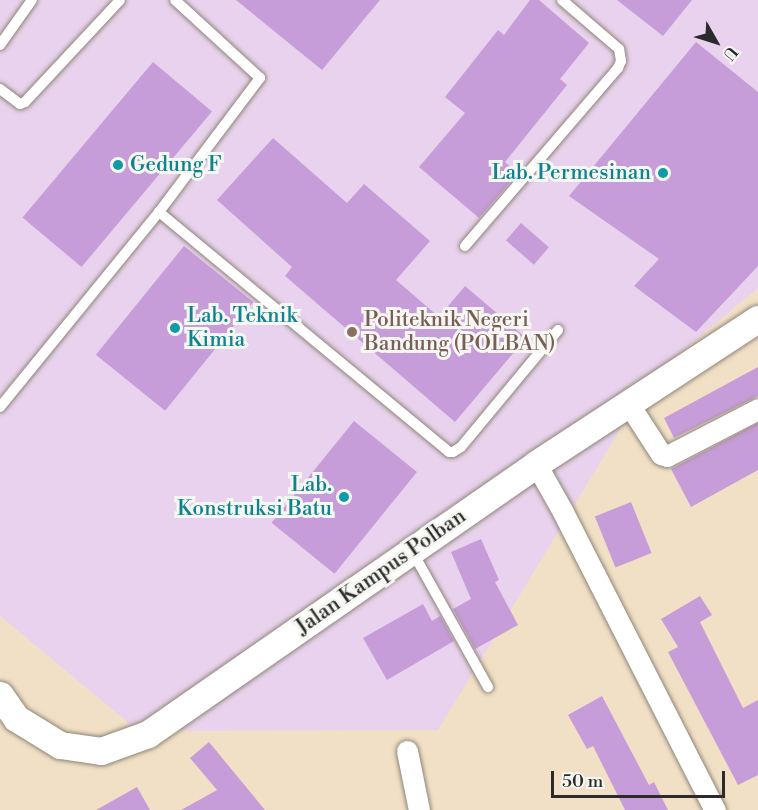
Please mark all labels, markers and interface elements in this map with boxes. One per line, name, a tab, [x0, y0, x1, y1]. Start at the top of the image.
north arrow	[686, 12, 746, 72]
text: U	[718, 42, 742, 64]
place label: Gedung F	[130, 152, 222, 178]
marker: Gedung F	[111, 158, 125, 172]
place label: Lab. Permesinan	[492, 160, 651, 186]
marker: Lab. Permesinan	[656, 166, 670, 180]
place label: Lab. Teknik Kimia	[187, 303, 297, 353]
place label: Politeknik Negeri Bandung (POLBAN)	[364, 307, 555, 357]
marker: Lab. Teknik Kimia	[168, 321, 182, 335]
marker: Politeknik Negeri Bandung (POLBAN)	[345, 325, 359, 339]
place label: Lab. Konstruksi Batu	[177, 472, 332, 522]
marker: Lab. Konstruksi Batu	[337, 490, 351, 504]
street label: Jalan Kampus Polban	[291, 504, 471, 640]
scale bar	[554, 759, 728, 797]
text: 50 m	[562, 770, 603, 793]

